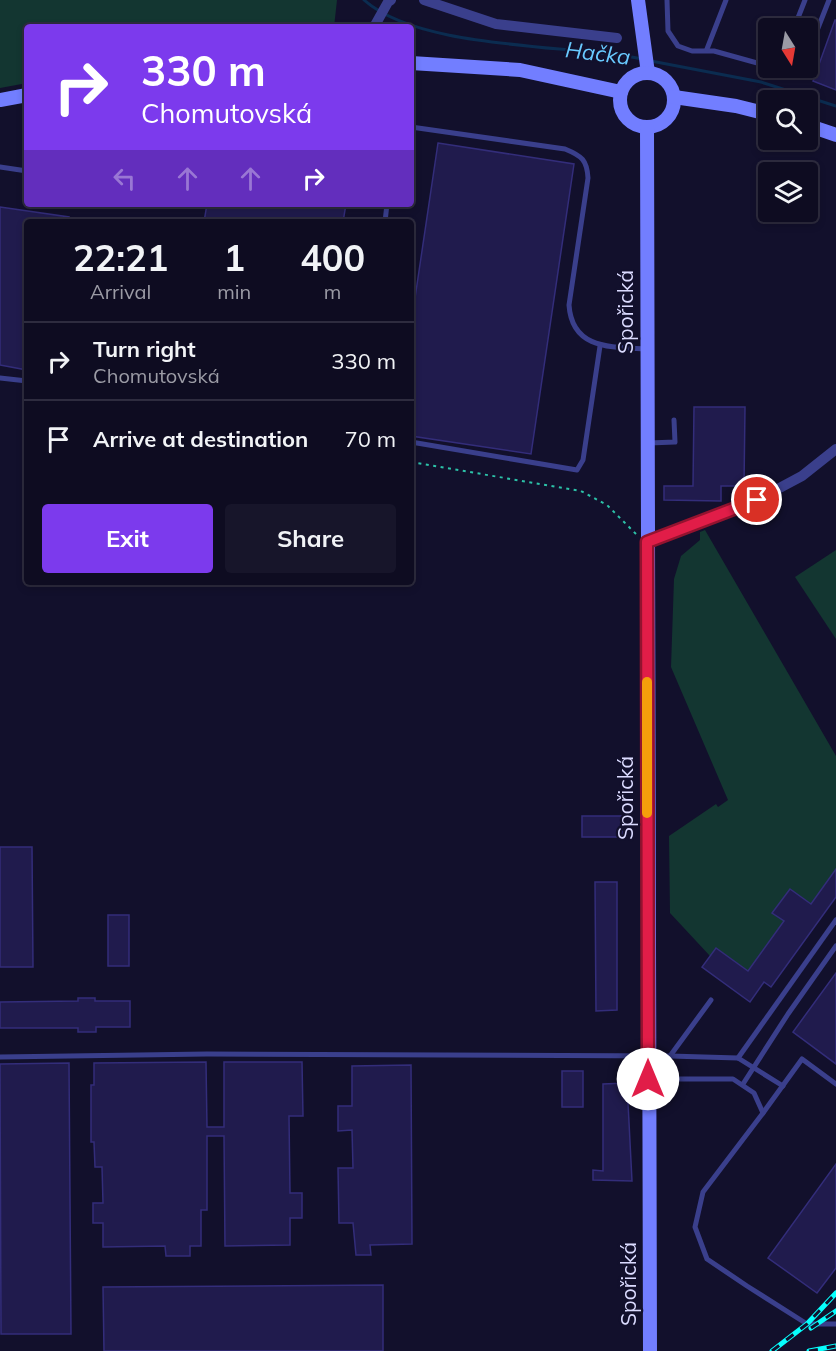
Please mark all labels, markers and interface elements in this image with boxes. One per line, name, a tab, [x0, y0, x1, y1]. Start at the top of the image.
north arrow	[758, 18, 818, 78]
map controls	[758, 18, 818, 222]
water label: Hačka	[564, 35, 632, 71]
text: 330 m	[141, 44, 266, 97]
icon: right	[42, 48, 120, 126]
button: search	[758, 90, 818, 150]
text: Chomutovská	[141, 96, 312, 130]
icon: left	[108, 162, 141, 195]
icon: ahead	[171, 162, 204, 195]
icon: ahead	[234, 162, 267, 195]
icon: right	[297, 162, 330, 195]
button: layers	[758, 162, 818, 222]
text: 22:21	[73, 235, 168, 280]
text: 1	[223, 235, 245, 280]
text: 400	[300, 235, 365, 280]
street label: Spořická	[612, 270, 638, 354]
text: Arrival	[90, 279, 151, 304]
text: min	[217, 279, 251, 304]
text: m	[324, 279, 341, 304]
text: Turn right	[93, 335, 196, 363]
icon: right	[42, 345, 75, 378]
text: 330 m	[331, 347, 396, 375]
text: Chomutovská	[93, 363, 220, 388]
icon: arrive	[42, 423, 75, 456]
text: Arrive at destination	[93, 425, 308, 453]
text: 70 m	[345, 425, 396, 453]
pin	[731, 474, 782, 525]
icon: arrive	[740, 483, 773, 516]
button: Exit	[42, 504, 213, 573]
button: Share	[225, 504, 396, 573]
street label: Spořická	[612, 756, 638, 840]
position arrow	[616, 1047, 680, 1111]
street label: Spořická	[615, 1242, 641, 1326]

